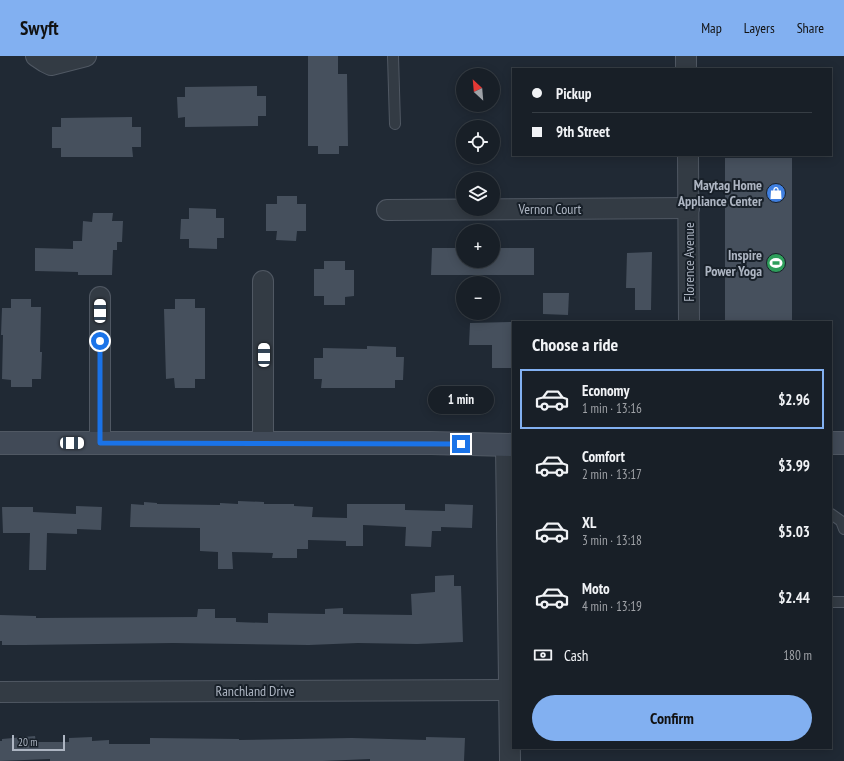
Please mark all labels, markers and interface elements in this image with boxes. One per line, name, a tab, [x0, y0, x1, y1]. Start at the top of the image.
text: Swyft	[20, 16, 58, 40]
text: Map	[701, 19, 722, 37]
text: Layers	[744, 19, 775, 37]
text: Share	[797, 19, 824, 37]
north arrow	[456, 68, 500, 112]
map controls	[456, 68, 500, 320]
text: Pickup	[556, 84, 591, 103]
button: locate	[456, 120, 500, 164]
text: 9th Street	[556, 122, 610, 141]
button: layers	[456, 172, 500, 216]
place label: Maytag Home Appliance Center	[677, 176, 763, 210]
shop icon: Maytag Home Appliance Center	[765, 182, 787, 204]
street label: Vernon Court	[518, 200, 582, 218]
street label: Florence Avenue	[680, 222, 698, 302]
button: +	[456, 224, 500, 268]
place label: Inspire Power Yoga	[705, 246, 762, 280]
sports icon: Inspire Power Yoga	[765, 252, 787, 274]
button: −	[456, 276, 500, 320]
car	[94, 299, 106, 323]
route start	[91, 332, 109, 350]
text: Choose a ride	[532, 333, 618, 356]
car	[258, 343, 270, 367]
icon: car	[534, 381, 570, 417]
text: Economy	[582, 381, 630, 400]
callout: 1 min	[428, 386, 494, 414]
text: $2.96	[778, 390, 810, 409]
text: 1 min	[448, 391, 474, 408]
text: 1 min · 13:16	[582, 400, 642, 417]
route end	[452, 435, 470, 453]
car	[60, 437, 84, 449]
icon: car	[534, 447, 570, 483]
text: Comfort	[582, 447, 625, 466]
text: $3.99	[778, 456, 810, 475]
text: 2 min · 13:17	[582, 466, 642, 483]
icon: car	[534, 513, 570, 549]
text: XL	[582, 513, 596, 532]
text: $5.03	[778, 522, 810, 541]
text: 3 min · 13:18	[582, 532, 642, 549]
icon: car	[534, 579, 570, 615]
text: Moto	[582, 579, 610, 598]
text: $2.44	[778, 588, 810, 607]
text: 4 min · 13:19	[582, 598, 642, 615]
icon: cash	[532, 644, 554, 666]
text: Cash	[564, 646, 588, 665]
text: 180 m	[783, 647, 812, 664]
street label: Ranchland Drive	[215, 682, 295, 700]
button: Confirm	[532, 695, 812, 741]
scale bar	[12, 733, 65, 752]
text: 20 m	[18, 735, 37, 749]

